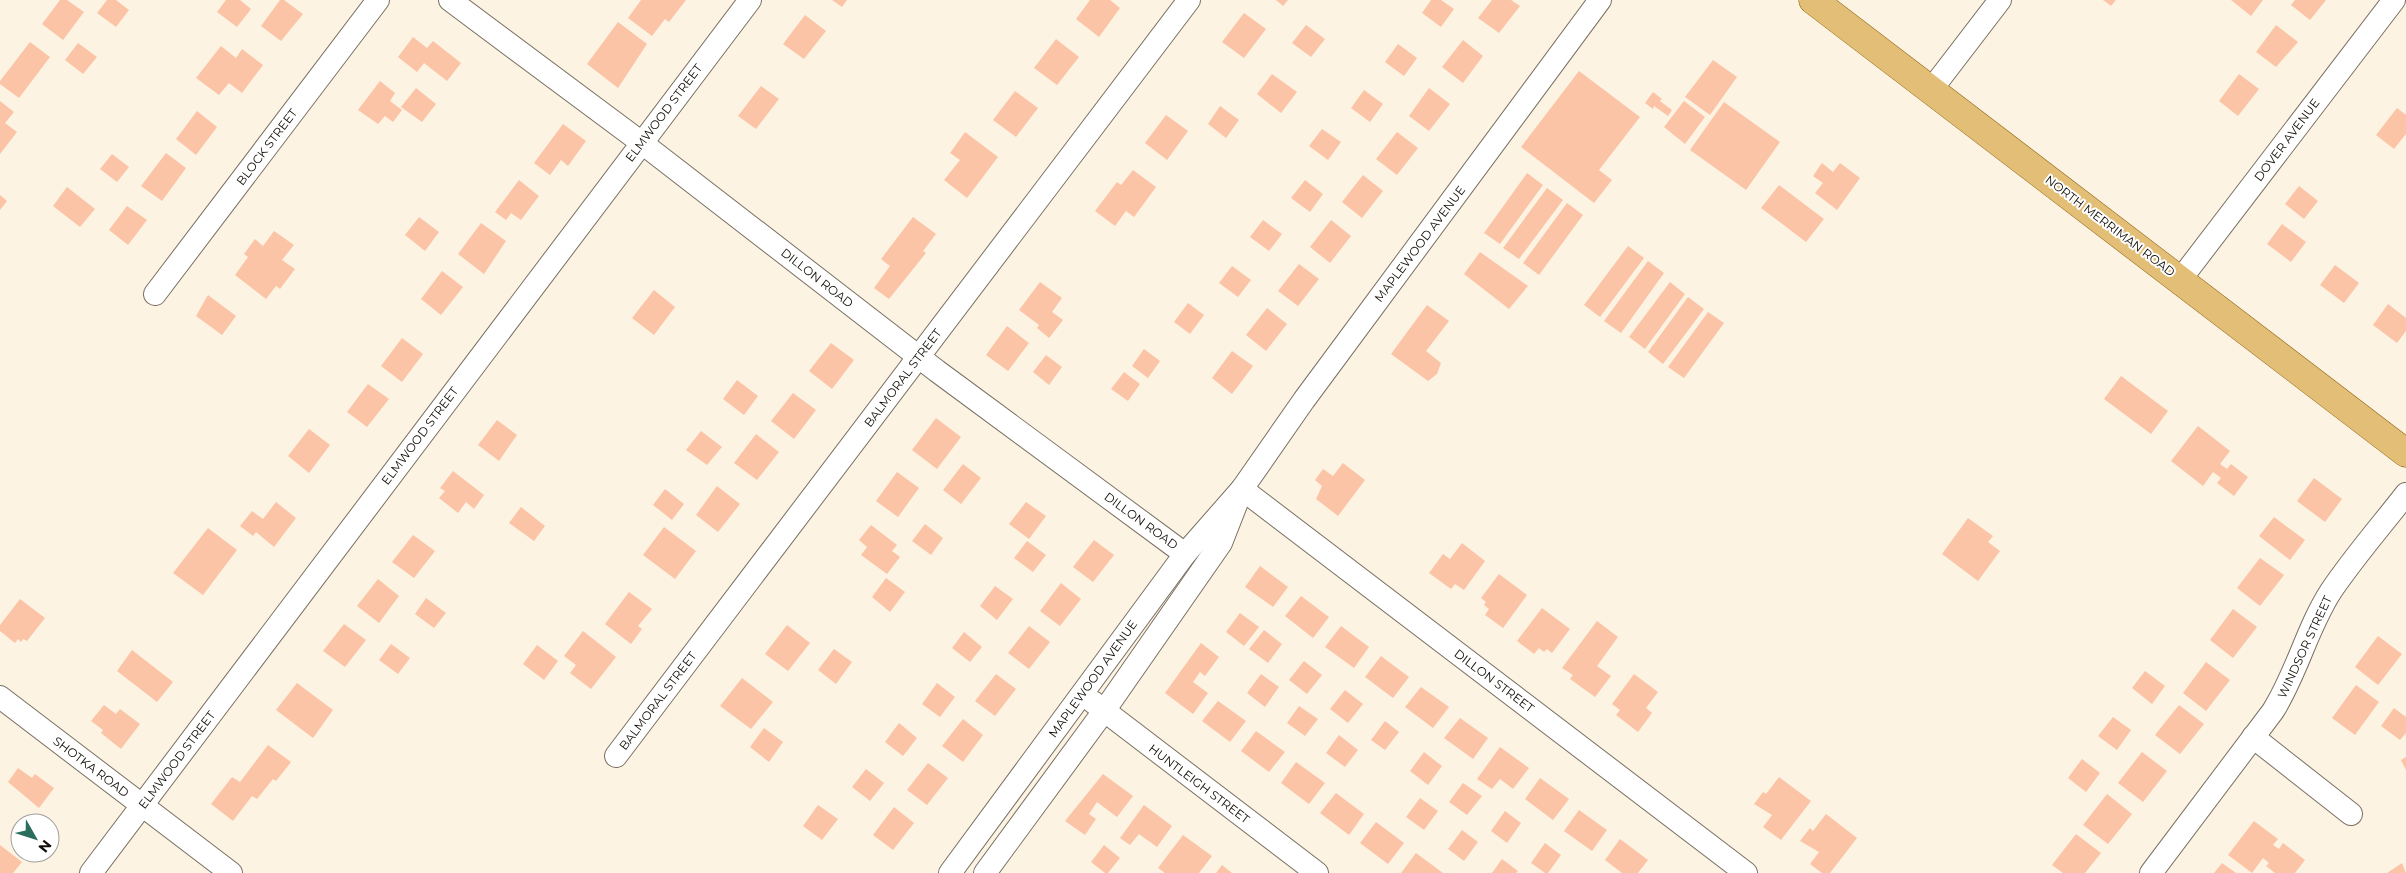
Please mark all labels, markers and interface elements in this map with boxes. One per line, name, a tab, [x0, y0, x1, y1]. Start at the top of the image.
street label: ELMWOOD STREET	[622, 61, 705, 165]
street label: DOVER AVENUE	[2251, 95, 2323, 184]
street label: BLOCK STREET	[233, 105, 300, 188]
street label: NORTH MERRIMAN ROAD	[2042, 172, 2178, 279]
street label: MAPLEWOOD AVENUE	[1371, 183, 1468, 305]
street label: DILLON ROAD	[778, 245, 857, 311]
street label: BALMORAL STREET	[861, 325, 945, 430]
street label: ELMWOOD STREET	[378, 384, 461, 488]
street label: DILLON ROAD	[1101, 489, 1181, 552]
street label: WINDSOR STREET	[2274, 593, 2335, 700]
street label: MAPLEWOOD AVENUE	[1045, 617, 1140, 740]
street label: DILLON STREET	[1451, 646, 1537, 716]
street label: BALMORAL STREET	[616, 648, 700, 753]
street label: ELMWOOD STREET	[135, 708, 218, 812]
street label: SHOTKA ROAD	[50, 733, 132, 800]
street label: HUNTLEIGH STREET	[1146, 741, 1253, 827]
north arrow	[10, 813, 60, 863]
text: N	[35, 836, 56, 856]

